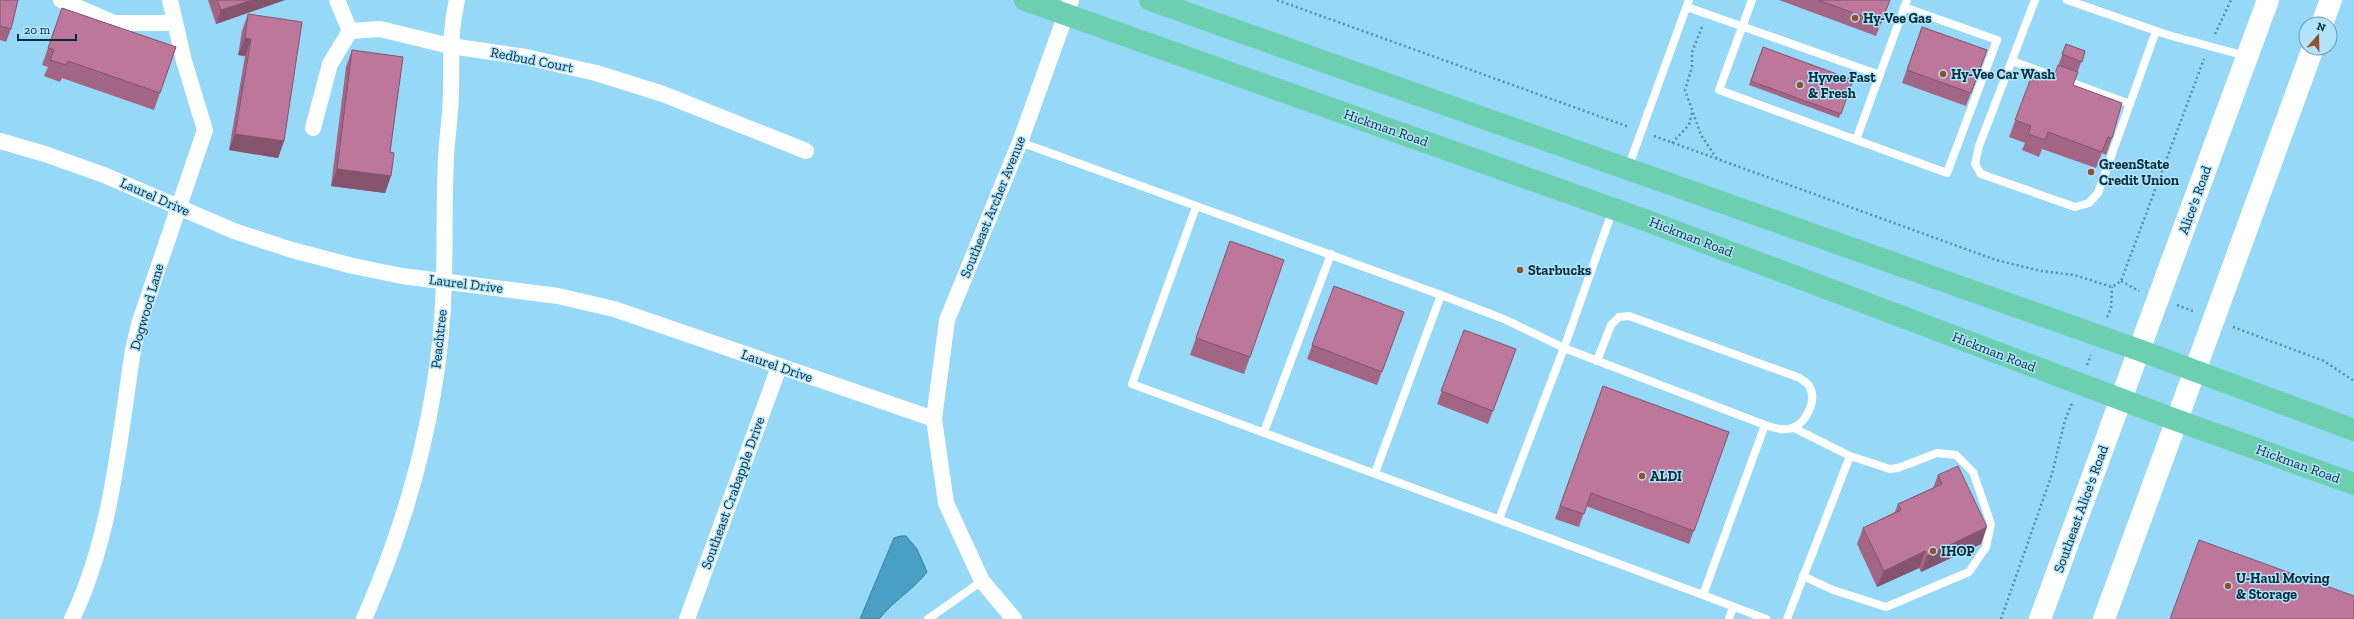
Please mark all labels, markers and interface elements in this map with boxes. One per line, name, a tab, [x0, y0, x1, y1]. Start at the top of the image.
place label: Hy-Vee Gas	[1863, 10, 1932, 27]
marker: Hy-Vee Gas	[1850, 13, 1860, 23]
scale bar	[18, 16, 76, 42]
north arrow	[2298, 16, 2338, 56]
text: N	[2315, 20, 2328, 35]
text: 20 m	[24, 23, 51, 37]
street label: Redbud Court	[489, 44, 576, 77]
place label: Hy-Vee Car Wash	[1951, 66, 2055, 83]
place label: Hyvee Fast & Fresh	[1808, 69, 1876, 102]
marker: Hy-Vee Car Wash	[1938, 69, 1948, 79]
marker: Hyvee Fast & Fresh	[1795, 80, 1805, 90]
street label: Hickman Road	[1341, 106, 1431, 151]
street label: Southeast Archer Avenue	[957, 133, 1029, 280]
place label: GreenState Credit Union	[2099, 156, 2180, 189]
street label: Alice's Road	[2175, 163, 2215, 237]
marker: GreenState Credit Union	[2086, 167, 2096, 177]
street label: Laurel Drive	[117, 174, 193, 220]
street label: Hickman Road	[1647, 213, 1736, 261]
street label: Dogwood Lane	[126, 261, 168, 352]
place label: Starbucks	[1528, 262, 1592, 279]
marker: Starbucks	[1515, 265, 1525, 275]
street label: Laurel Drive	[428, 271, 504, 297]
street label: Peachtree	[427, 308, 451, 370]
street label: Hickman Road	[1950, 328, 2039, 376]
street label: Laurel Drive	[739, 346, 815, 386]
street label: Southeast Crabapple Drive	[697, 414, 769, 572]
street label: Hickman Road	[2254, 441, 2343, 487]
street label: Southeast Alice's Road	[2050, 443, 2112, 575]
place label: ALDI	[1650, 468, 1682, 485]
marker: ALDI	[1637, 471, 1647, 481]
place label: IHOP	[1941, 543, 1975, 560]
marker: IHOP	[1928, 546, 1938, 556]
place label: U-Haul Moving & Storage	[2236, 570, 2330, 603]
marker: U-Haul Moving & Storage	[2223, 581, 2233, 591]

